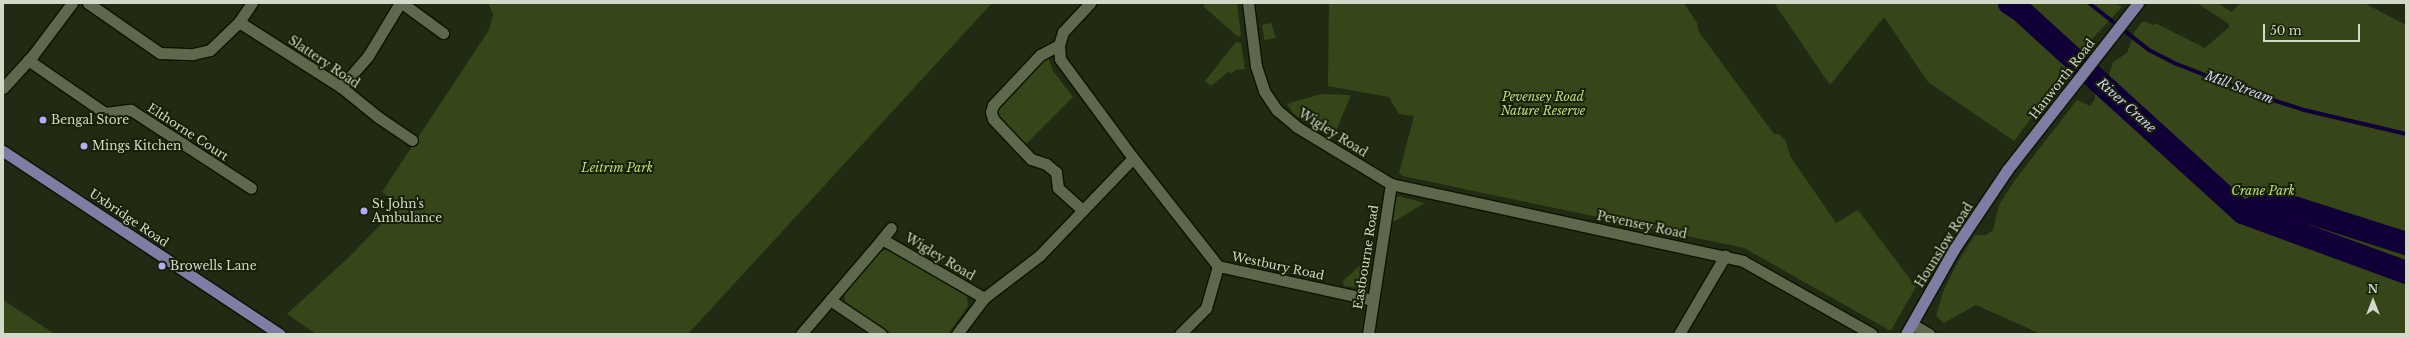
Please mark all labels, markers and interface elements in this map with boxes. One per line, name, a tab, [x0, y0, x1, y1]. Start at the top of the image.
scale bar	[2265, 16, 2362, 42]
text: 50 m	[2270, 23, 2302, 38]
street label: Slattery Road	[286, 33, 362, 91]
street label: Hanworth Road	[2026, 36, 2098, 122]
water label: Mill Stream	[2203, 68, 2275, 108]
water label: River Crane	[2093, 75, 2159, 137]
park label: Pevensey Road Nature Reserve	[1501, 90, 1585, 118]
street label: Elthorne Court	[145, 101, 231, 163]
street label: Wigley Road	[1296, 106, 1370, 160]
place label: Bengal Store	[51, 113, 129, 127]
marker: Bengal Store	[38, 115, 48, 125]
place label: Mings Kitchen	[92, 139, 181, 153]
marker: Mings Kitchen	[79, 141, 89, 151]
park label: Leitrim Park	[581, 161, 653, 175]
park label: Crane Park	[2231, 184, 2295, 198]
street label: Uxbridge Road	[87, 186, 171, 250]
place label: St John's Ambulance	[372, 197, 442, 225]
street label: Hounslow Road	[1912, 200, 1976, 290]
street label: Eastbourne Road	[1351, 204, 1381, 310]
marker: St John's Ambulance	[359, 206, 369, 216]
street label: Pevensey Road	[1596, 208, 1688, 242]
street label: Wigley Road	[902, 230, 978, 284]
street label: Westbury Road	[1230, 249, 1326, 283]
place label: Browells Lane	[170, 259, 257, 273]
marker: Browells Lane	[157, 261, 167, 271]
north arrow	[2353, 281, 2393, 321]
text: N	[2368, 282, 2378, 296]

